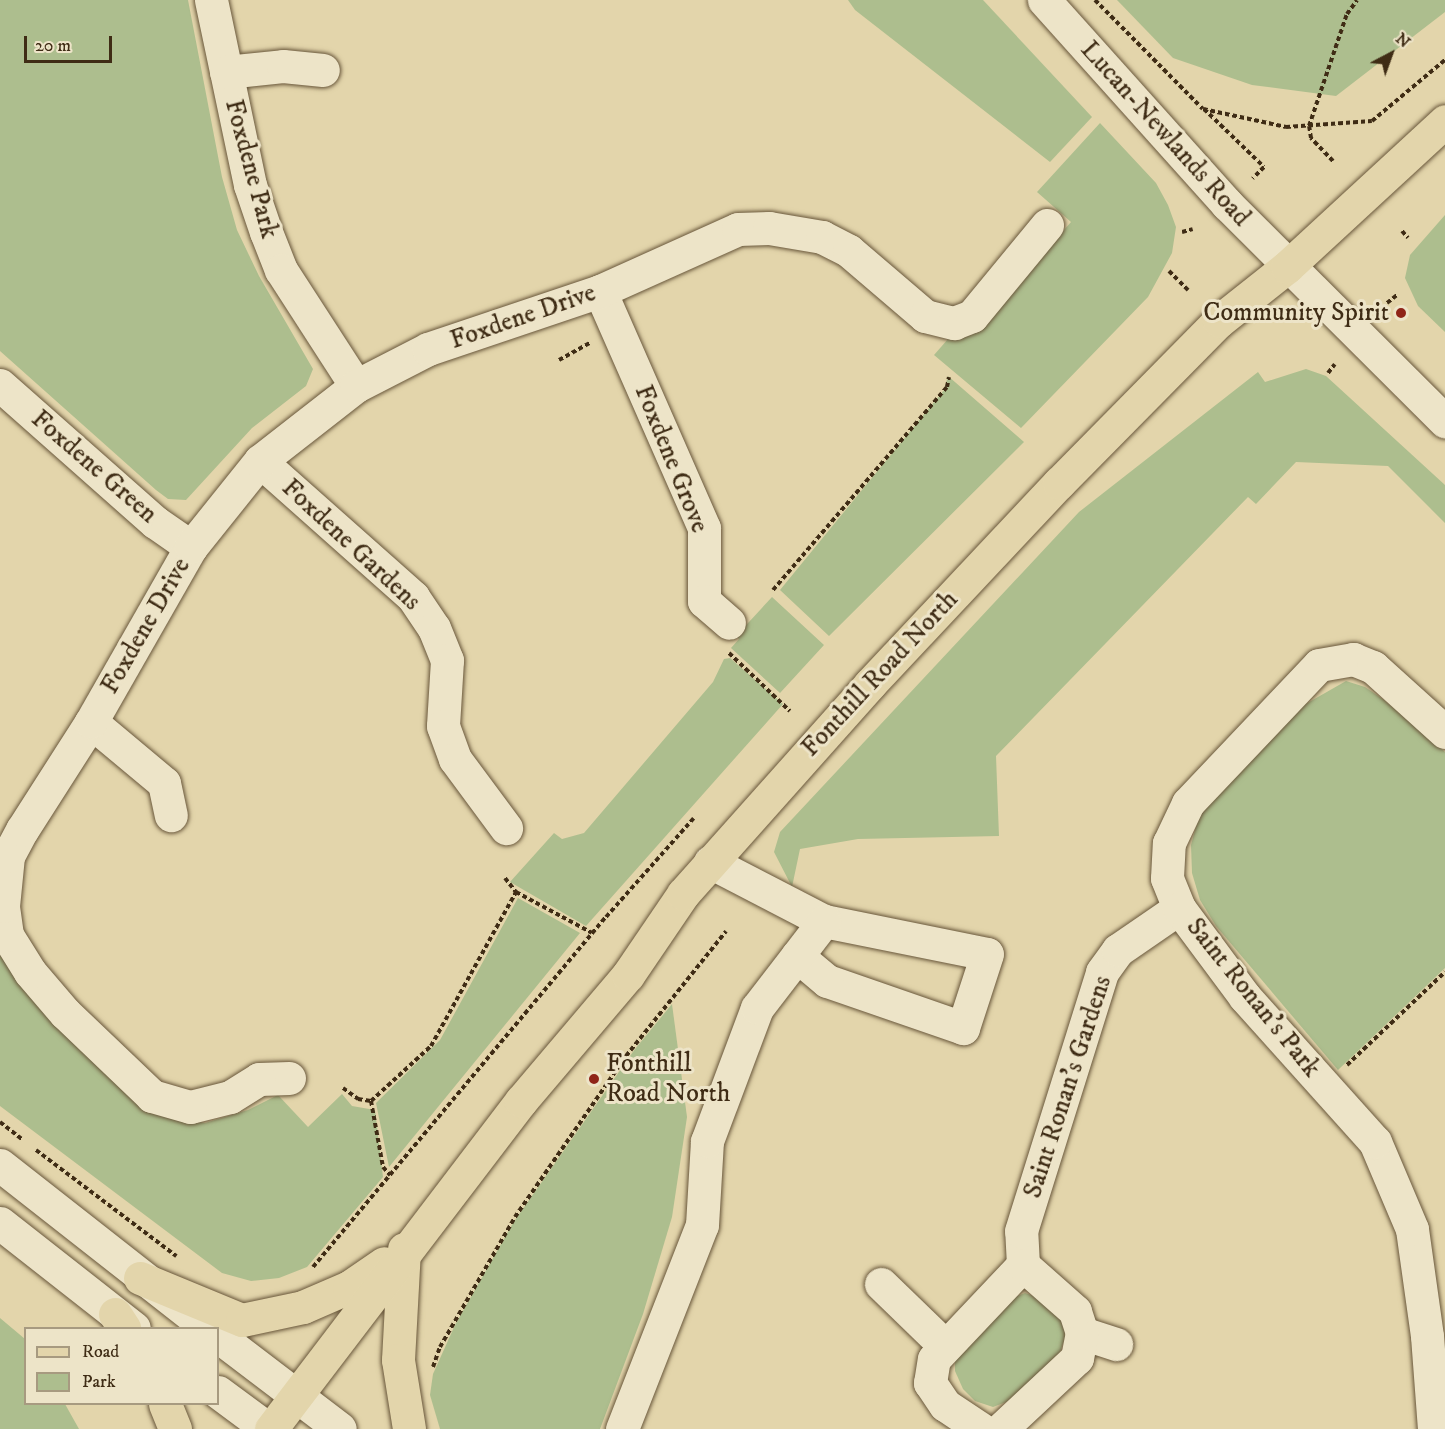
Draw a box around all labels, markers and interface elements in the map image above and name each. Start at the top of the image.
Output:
scale bar [27,24,116,62]
north arrow [1361,24,1421,84]
text: N [1391,29,1414,52]
text: 20 m [35,35,71,57]
street label: Lucan-Newlands Road [1074,35,1256,233]
street label: Foxdene Park [217,96,285,242]
street label: Foxdene Drive [446,278,600,356]
place label: Community Spirit [1203,297,1389,329]
marker: Community Spirit [1394,306,1408,320]
street label: Foxdene Grove [627,381,715,537]
street label: Foxdene Green [25,404,163,530]
street label: Foxdene Gardens [275,473,427,617]
street label: Foxdene Drive [95,552,197,700]
street label: Fonthill Road North [795,585,965,763]
street label: Saint Ronan's Park [1179,912,1327,1084]
street label: Saint Ronan's Gardens [1017,972,1119,1202]
place label: Fonthill Road North [606,1048,730,1110]
marker: Fonthill Road North [587,1072,601,1086]
legend [24,1327,219,1405]
text: Road [82,1341,119,1363]
text: Park [82,1371,116,1393]

